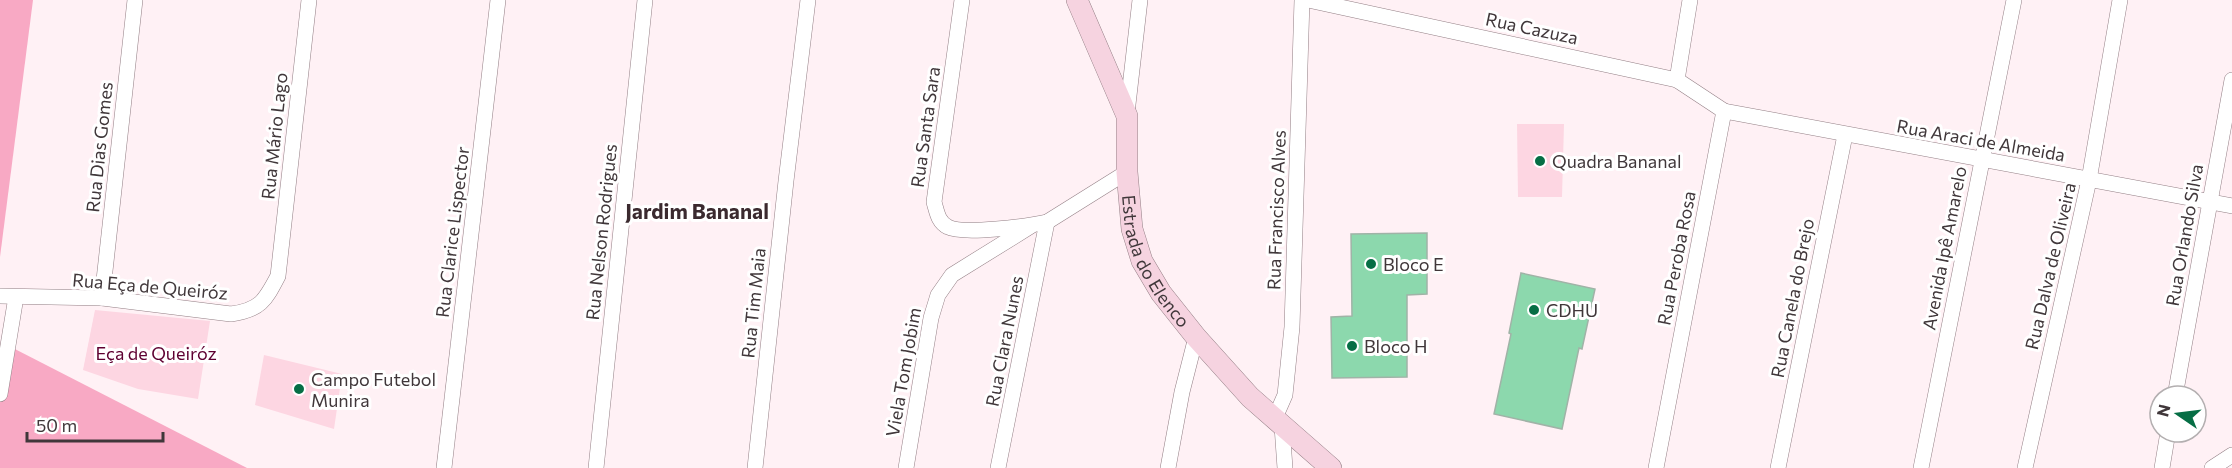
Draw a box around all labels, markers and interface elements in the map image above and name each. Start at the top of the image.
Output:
street label: Rua Cazuza [1484,7,1580,49]
street label: Rua Santa Sara [906,65,944,189]
street label: Rua Mário Lago [256,72,292,200]
street label: Rua Dias Gomes [81,81,117,213]
street label: Rua Araci de Almeida [1895,114,2067,166]
street label: Rua Francisco Alves [1262,130,1290,290]
street label: Rua Nelson Rodrigues [581,143,621,321]
street label: Rua Clarice Lispector [431,145,473,319]
place label: Quadra Bananal [1552,150,1682,172]
marker: Quadra Bananal [1533,154,1547,168]
street label: Rua Orlando Silva [2161,162,2207,308]
street label: Avenida Ipê Amarelo [1917,164,1971,332]
street label: Rua Dalva de Oliveira [2020,180,2080,352]
street label: Rua Peroba Rosa [1652,189,1700,327]
street label: Estrada do Elenco [1118,194,1195,331]
district label: Jardim Bananal [625,198,769,223]
street label: Rua Canela do Brejo [1766,216,1818,380]
street label: Rua Tim Maia [736,247,770,359]
place label: Bloco E [1383,253,1444,275]
marker: Bloco E [1364,257,1378,271]
street label: Rua Eça de Queiróz [71,268,229,304]
street label: Rua Clara Nunes [981,274,1027,408]
place label: CDHU [1546,299,1598,321]
marker: CDHU [1527,303,1541,317]
street label: Viela Tom Jobim [881,306,925,438]
place label: Bloco H [1364,335,1428,357]
marker: Bloco H [1345,339,1359,353]
park label: Eça de Queiróz [95,342,217,364]
place label: Campo Futebol Munira [311,368,436,411]
marker: Campo Futebol Munira [292,382,306,396]
north arrow [2148,384,2208,444]
text: N [2152,402,2174,418]
scale bar [27,405,164,443]
text: 50 m [36,414,77,436]

